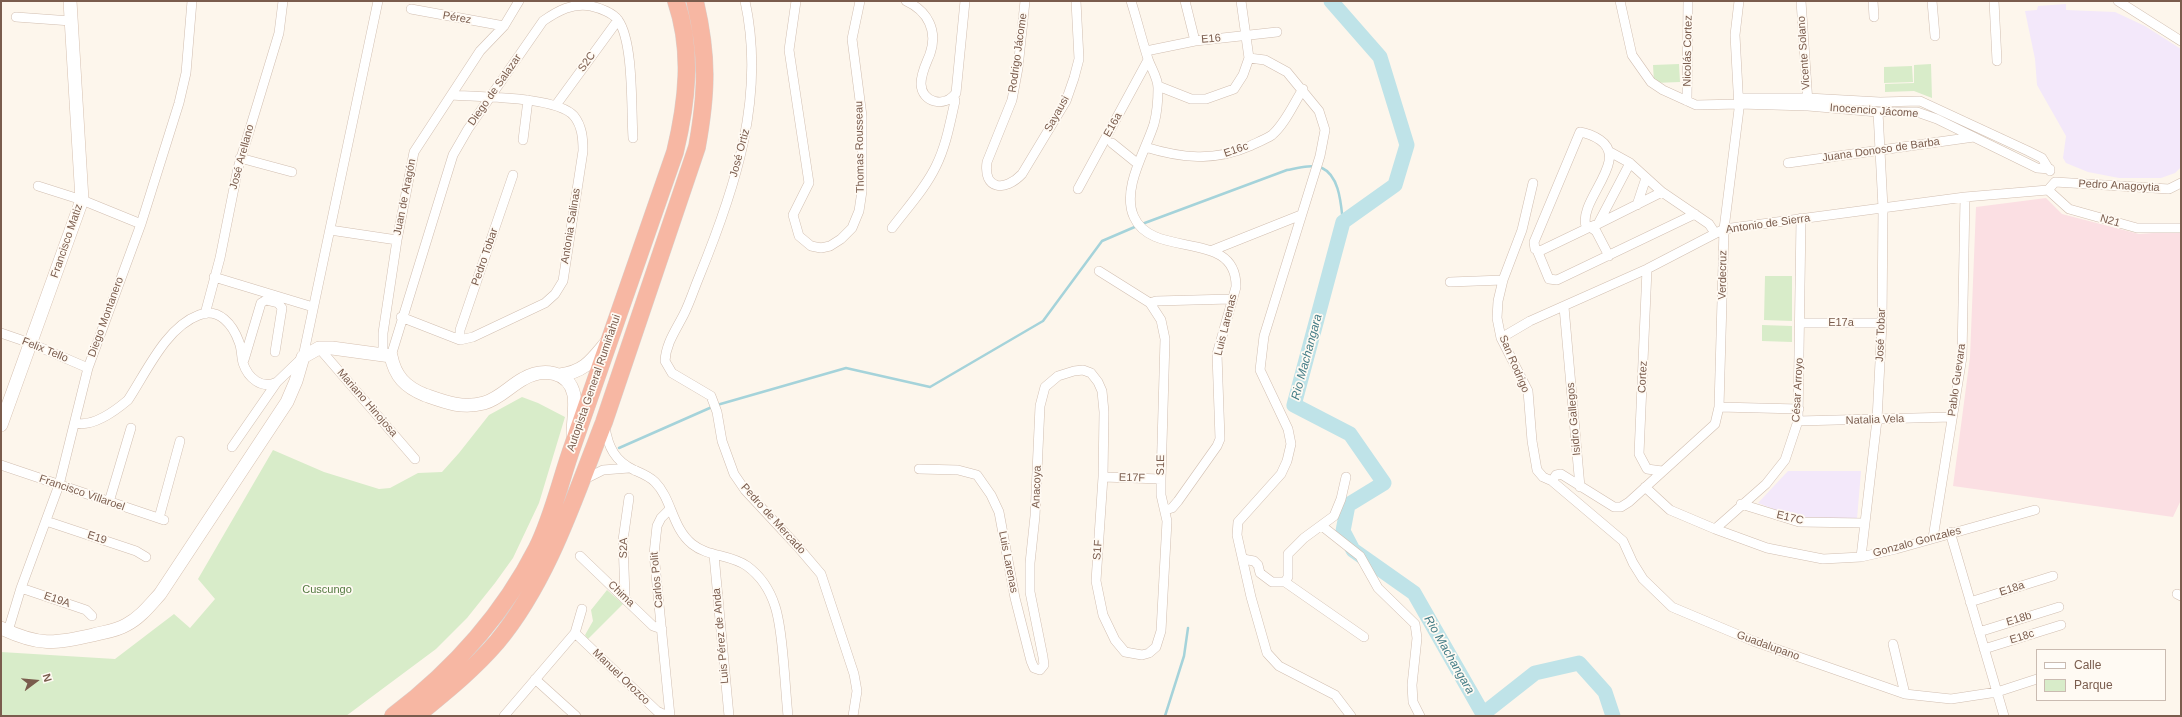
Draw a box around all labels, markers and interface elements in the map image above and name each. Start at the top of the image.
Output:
street label: Pérez [442,9,472,27]
street label: Rodrigo Jácome [1006,12,1030,94]
street label: Nicolás Cortez [1681,15,1695,87]
street label: Vicente Solano [1795,16,1813,90]
street label: E16 [1201,32,1221,46]
street label: S2C [575,49,599,75]
street label: Diego de Salazar [465,52,525,128]
street label: Sayausi [1042,94,1072,134]
street label: Thomas Rousseau [853,101,867,193]
street label: Inocencio Jácome [1829,101,1919,121]
street label: E16a [1101,111,1125,139]
street label: José Arellano [227,123,257,191]
street label: José Ortiz [727,127,753,179]
street label: Juana Donoso de Barba [1821,135,1941,165]
street label: E16c [1222,140,1250,160]
street label: Juan de Aragón [391,158,419,236]
street label: Pedro Anagoytia [2078,177,2160,195]
street label: Antonia Salinas [559,187,583,265]
street label: Francisco Matiz [48,202,86,280]
street label: Antonio de Sierra [1725,212,1811,236]
street label: N21 [2098,212,2122,230]
street label: Pedro Tobar [469,227,501,287]
street label: Verdecruz [1716,250,1730,300]
street label: Diego Montanero [85,275,127,359]
street label: Luis Larenas [1212,293,1240,357]
street label: José Tobar [1873,308,1889,362]
street label: Autopista General Rumiñahui [564,313,624,453]
water label: Rio Machangara [1289,313,1325,401]
street label: E17a [1828,316,1854,330]
street label: San Rodrigo [1496,333,1532,395]
street label: Felix Tello [20,335,70,365]
street label: Pablo Guevara [1945,343,1969,417]
street label: César Arroyo [1790,357,1806,423]
street label: Cortez [1636,360,1650,394]
street label: Mariano Hinojosa [334,366,400,440]
street label: Isidro Gallegos [1564,382,1584,456]
street label: Natalia Vela [1845,412,1905,428]
street label: S1E [1154,454,1168,476]
street label: Anacoya [1030,465,1044,509]
street label: E17F [1119,471,1145,485]
street label: Francisco Villaroel [37,472,127,514]
street label: Pedro de Mercado [738,481,808,557]
street label: E17C [1775,508,1805,528]
street label: Gonzalo Gonzales [1872,524,1962,560]
street label: E19 [86,529,108,547]
street label: Luis Larenas [996,530,1020,594]
street label: S2A [617,537,631,559]
street label: S1F [1091,539,1105,561]
street label: Carlos Polit [648,551,666,609]
street label: Chima [605,578,637,610]
street label: E18a [1998,579,2026,599]
park label: Cuscungo [302,583,352,597]
street label: Luis Pérez de Anda [710,588,732,684]
street label: E19A [42,589,72,611]
street label: E18b [2005,609,2033,629]
water label: Rio Machangara [1421,613,1477,697]
street label: E18c [2008,627,2036,647]
street label: Guadalupano [1735,629,1801,663]
street label: Manuel Orozco [590,646,652,708]
legend [2036,649,2166,701]
text: Calle [2074,658,2101,672]
north arrow [16,661,56,701]
text: N [41,672,54,683]
text: Parque [2074,678,2113,692]

